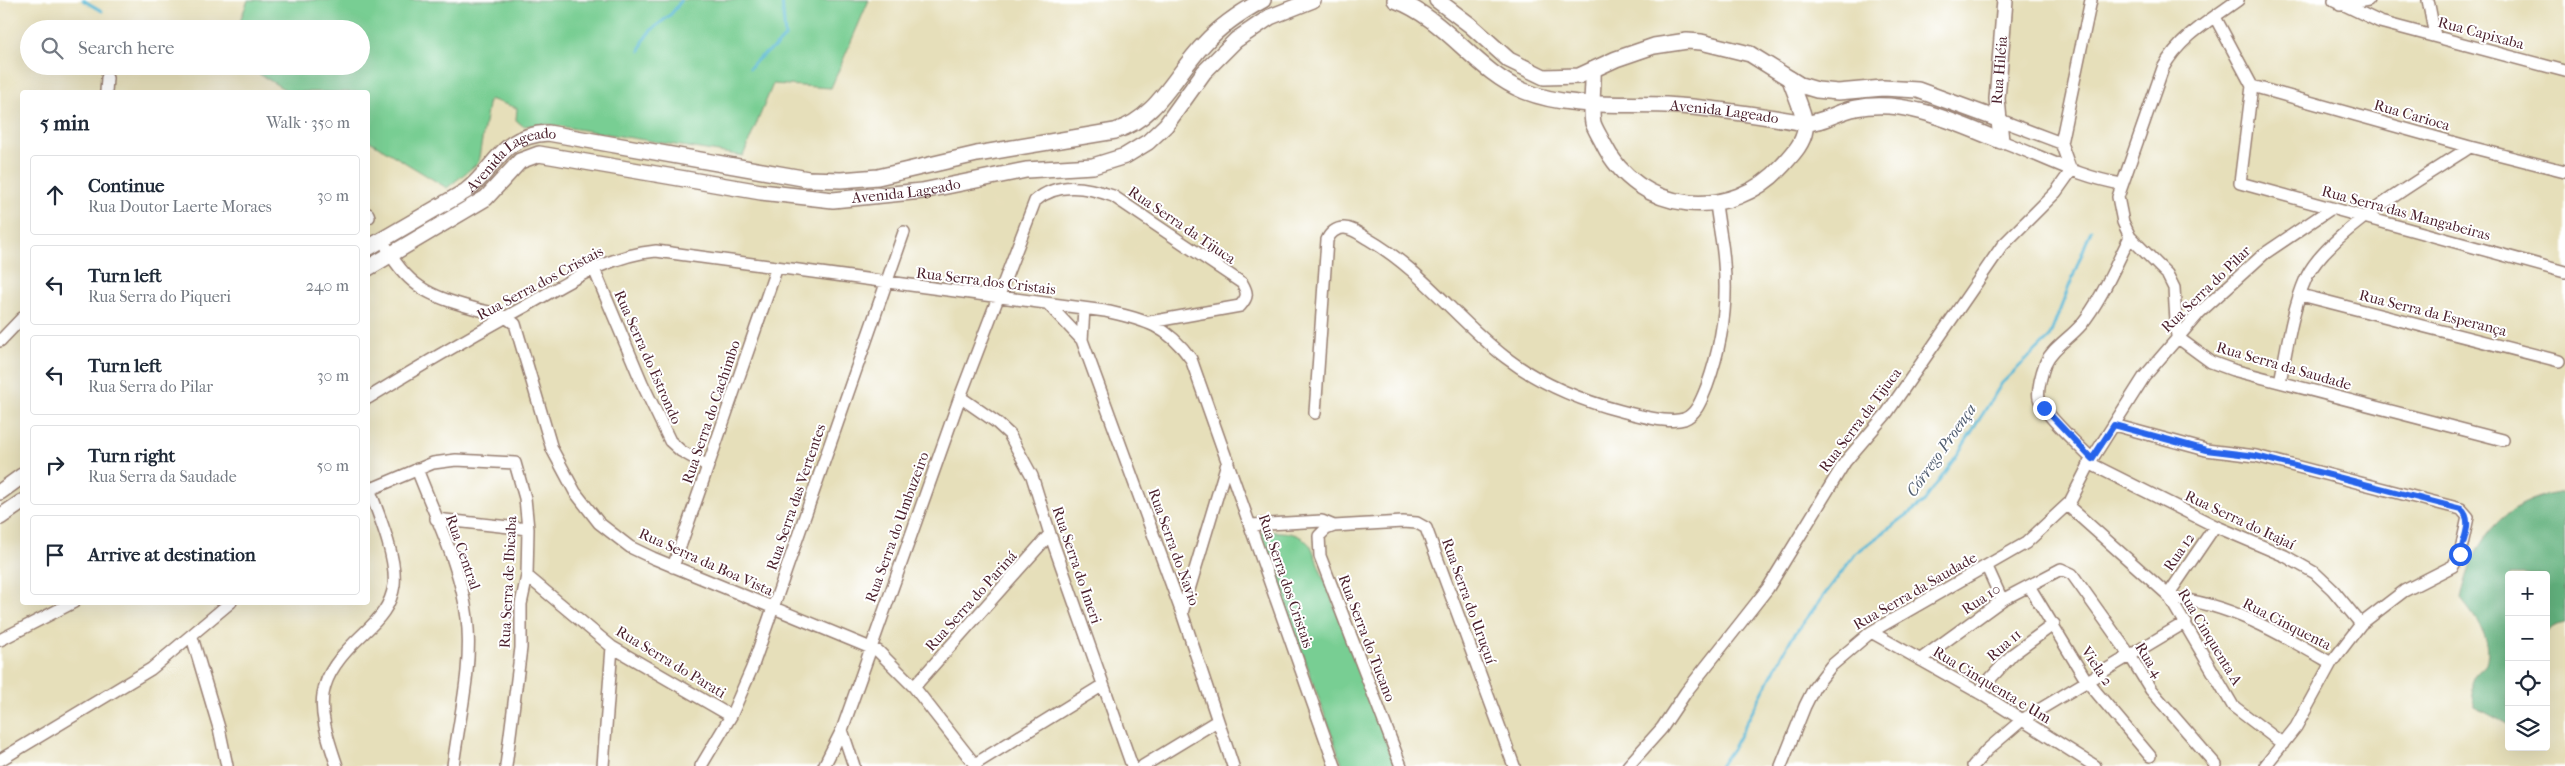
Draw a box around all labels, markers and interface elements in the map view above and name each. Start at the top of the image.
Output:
street label: Rua Capixaba [2436,13,2527,53]
search box [20,20,370,75]
icon: search [38,34,66,62]
street label: Rua Hiléia [1988,34,2011,105]
text: Search here [78,37,174,59]
street label: Avenida Lageado [1668,96,1780,127]
street label: Rua Carioca [2372,96,2453,135]
text: 5 min [40,111,89,135]
text: Walk · 350 m [266,113,350,132]
street label: Avenida Lageado [462,124,558,197]
street label: Avenida Lageado [850,174,962,207]
text: Continue [88,175,164,197]
icon: ahead [41,181,69,209]
street label: Rua Serra da Tijuca [1125,182,1240,268]
street label: Rua Serra das Mangabeiras [2320,182,2493,244]
text: 30 m [317,186,349,205]
text: Rua Doutor Laerte Moraes [88,197,272,216]
street label: Rua Serra do Pilar [2158,241,2255,336]
street label: Rua Serra dos Cristais [474,242,607,324]
street label: Rua Serra dos Cristais [915,264,1057,299]
text: Turn left [88,265,162,287]
icon: left [41,271,69,299]
text: 240 m [306,276,349,295]
street label: Rua Serra da Esperança [2357,286,2510,340]
text: Rua Serra do Piqueri [88,287,231,306]
street label: Rua Serra do Estrondo [610,287,686,427]
street label: Rua Serra do Cachimbo [678,337,744,486]
street label: Rua Serra da Saudade [2215,338,2354,394]
text: Turn left [88,355,162,377]
icon: left [41,361,69,389]
street label: Rua Serra da Tijuca [1815,364,1906,476]
text: 30 m [317,366,349,385]
text: Rua Serra do Pilar [88,377,213,396]
route end [2033,397,2056,420]
water label: Córrego Proença [1902,400,1980,500]
street label: Rua Serra das Vertentes [762,421,830,573]
text: Turn right [88,445,175,467]
street label: Rua Serra do Umbuzeiro [861,449,933,605]
icon: right [41,451,69,479]
text: 50 m [317,456,349,475]
text: Rua Serra da Saudade [88,467,237,486]
street label: Rua Serra do Navio [1144,486,1204,608]
street label: Rua Serra do Itajaí [2182,487,2298,554]
street label: Rua Serra do Imeri [1048,504,1106,627]
street label: Rua Central [442,512,484,592]
street label: Rua Serra dos Cristais [1255,512,1318,651]
street label: Rua Serra de Ibicaba [496,514,521,649]
street label: Rua Serra da Boa Vista [636,524,777,600]
street label: Rua 12 [2160,529,2198,575]
street label: Rua Serra do Uruçuí [1438,536,1500,667]
icon: arrive [41,541,69,569]
route start [2449,543,2472,566]
text: Arrive at destination [88,544,256,566]
street label: Rua Serra do Pariná [921,546,1021,655]
street label: Rua Serra da Saudade [1850,548,1980,634]
map controls [2505,571,2550,751]
button: + [2505,571,2550,616]
street label: Rua Serra do Tucano [1335,572,1400,704]
street label: Rua 10 [1958,580,2004,618]
street label: Rua Cinquenta A [2174,585,2246,689]
street label: Rua Cinquenta [2240,594,2335,654]
button: − [2505,616,2550,661]
street label: Rua Serra do Parati [613,622,730,702]
street label: Rua 11 [1983,625,2025,665]
street label: Rua 4 [2131,639,2167,682]
street label: Viela 2 [2077,642,2117,689]
street label: Rua Cinquenta e Um [1930,643,2055,728]
button: locate [2505,661,2550,706]
button: layers [2505,706,2550,751]

